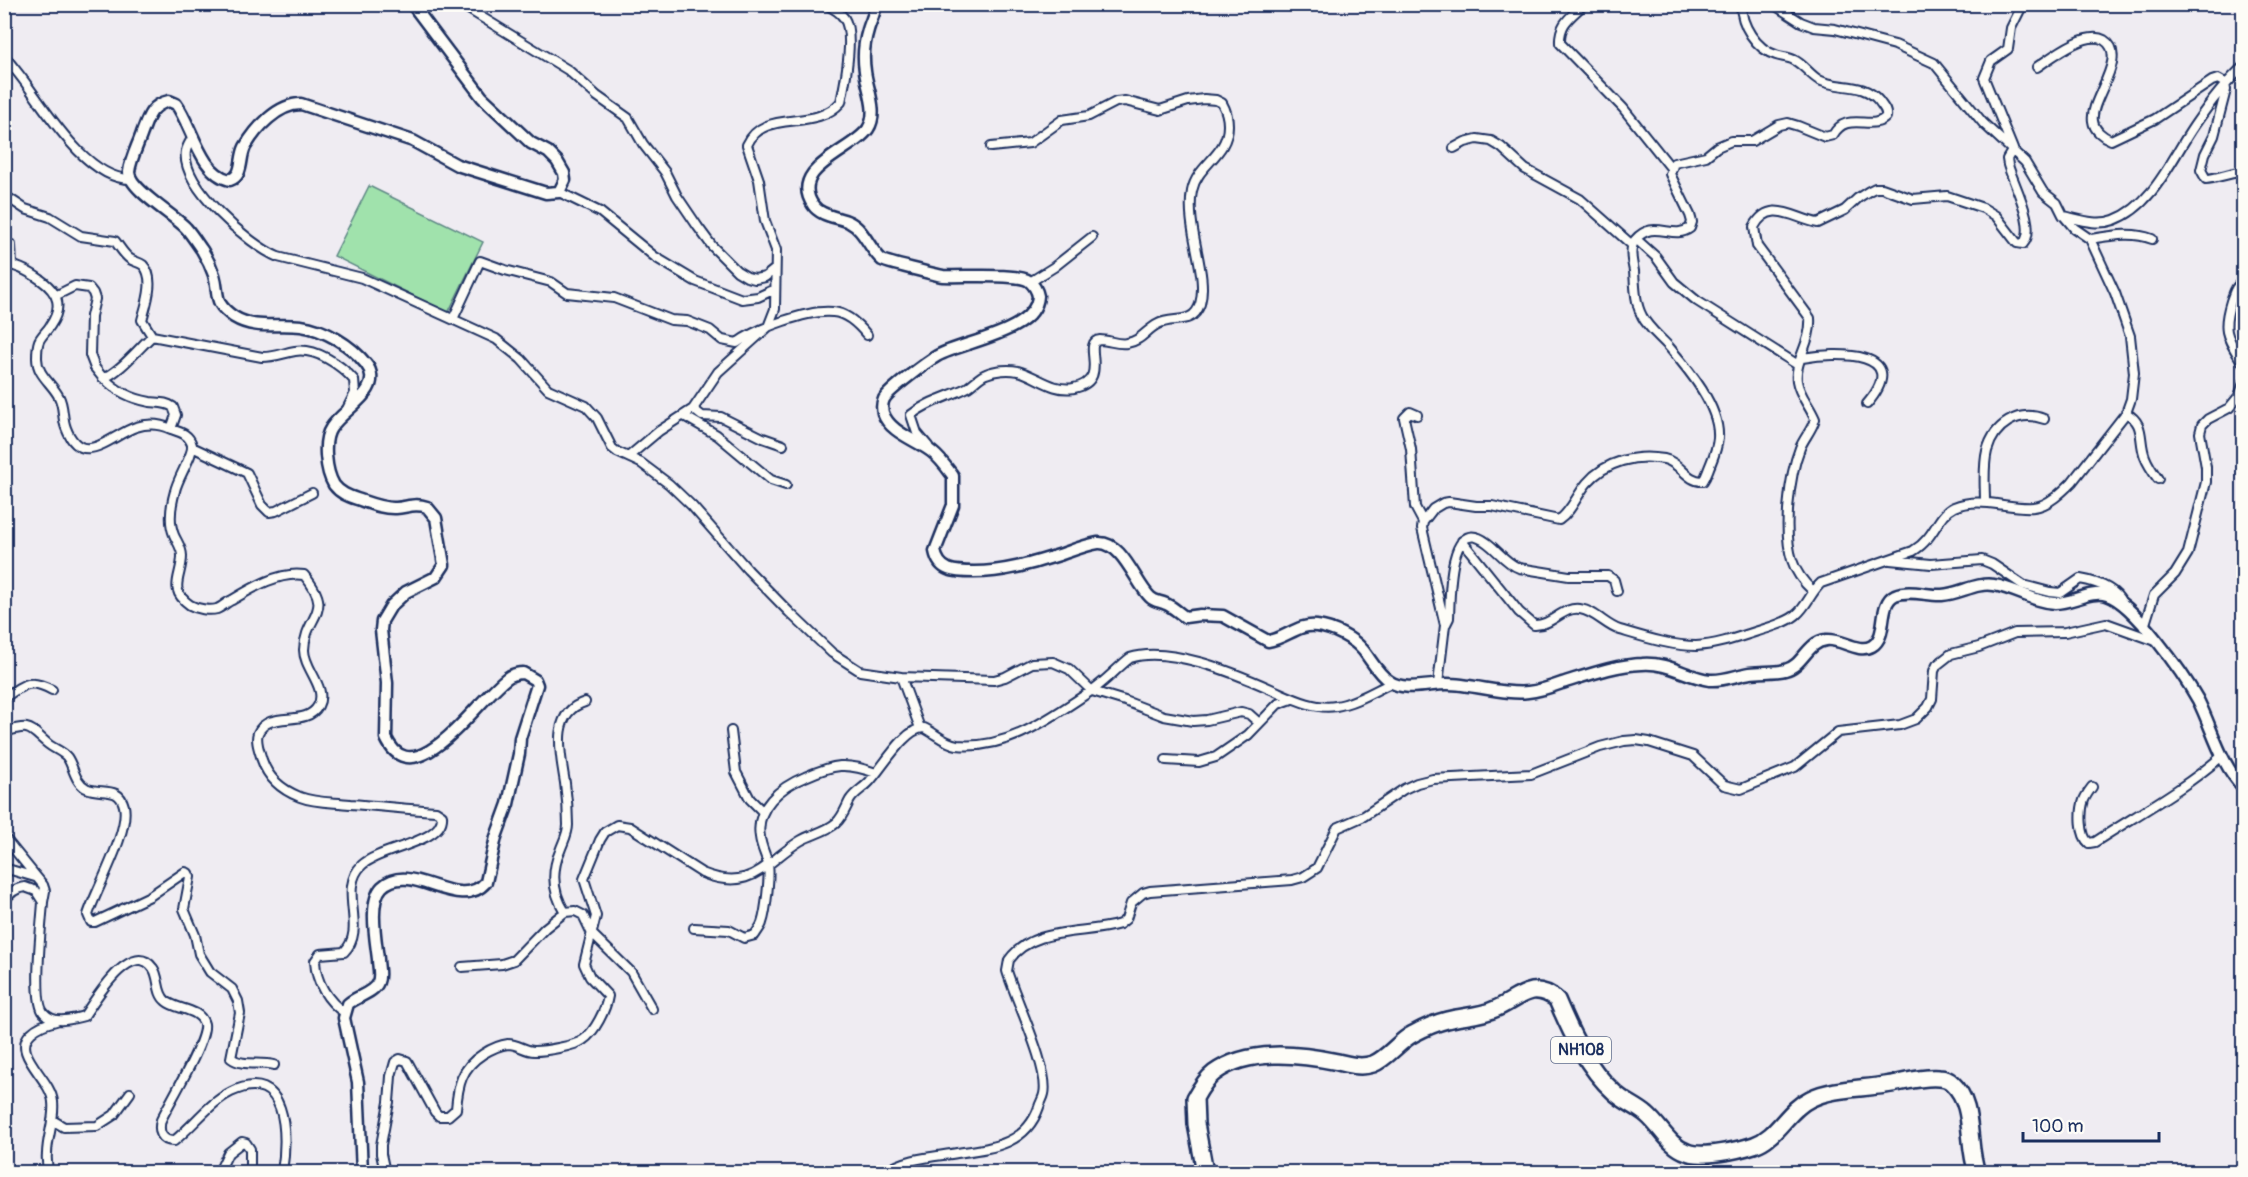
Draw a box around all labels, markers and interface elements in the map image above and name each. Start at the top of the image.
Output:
road number: NH108 [1551,1037,1611,1063]
scale bar [2023,1105,2160,1143]
text: 100 m [2032,1115,2084,1138]

